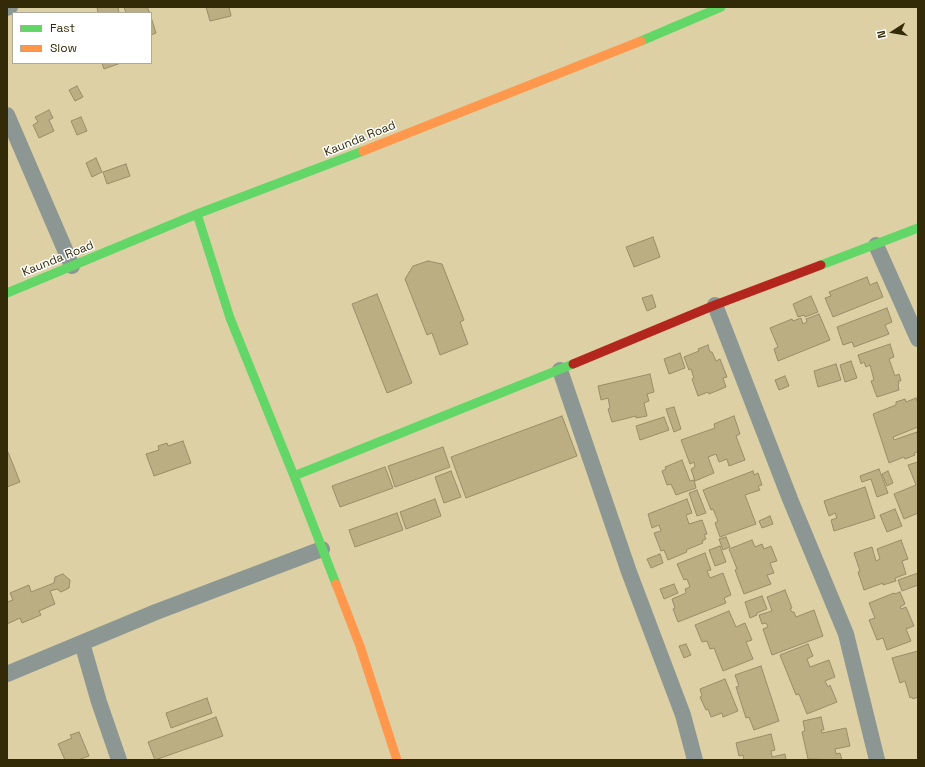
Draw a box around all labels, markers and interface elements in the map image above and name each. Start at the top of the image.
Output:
legend [12,12,152,64]
north arrow [873,12,913,52]
text: Fast [50,20,75,36]
text: N [874,29,889,40]
text: Slow [50,40,77,56]
street label: Kaunda Road [322,118,398,160]
street label: Kaunda Road [20,238,96,280]

